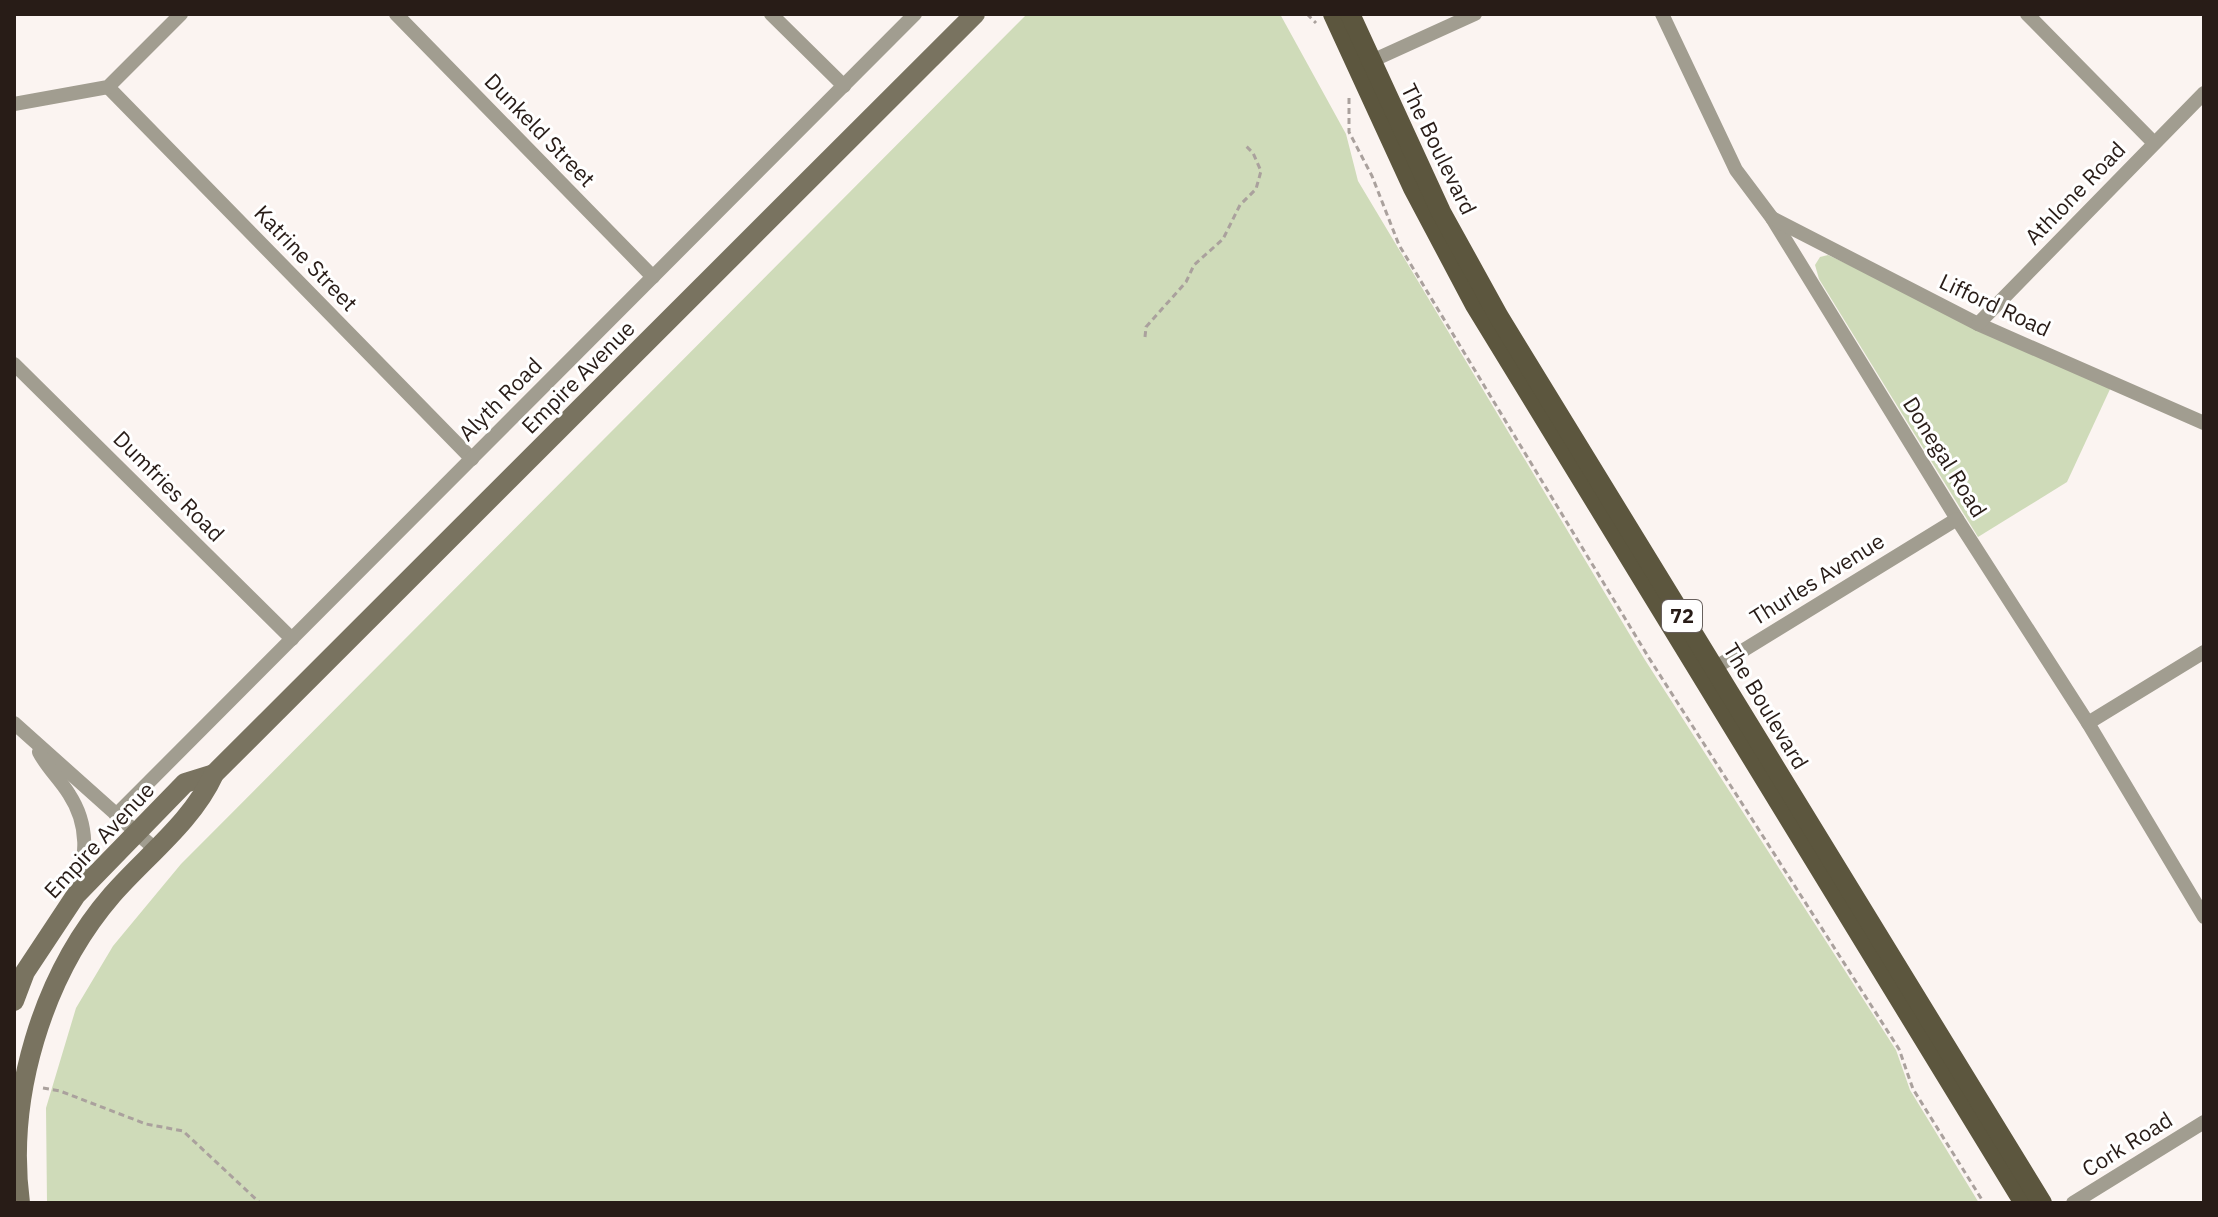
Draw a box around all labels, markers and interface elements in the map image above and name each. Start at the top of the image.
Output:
street label: Dunkeld Street [479,67,602,193]
street label: The Boulevard [1395,78,1484,219]
street label: Athlone Road [2018,135,2131,251]
street label: Katrine Street [248,198,364,317]
street label: Lifford Road [1935,266,2055,343]
street label: Empire Avenue [515,314,641,440]
street label: Alyth Road [452,351,548,447]
street label: Donegal Road [1897,391,1994,522]
street label: Dumfries Road [108,424,231,547]
street label: Thurles Avenue [1744,526,1889,631]
road number: 72 [1662,600,1702,632]
street label: The Boulevard [1717,637,1816,774]
street label: Empire Avenue [37,775,160,904]
street label: Cork Road [2076,1104,2177,1183]

